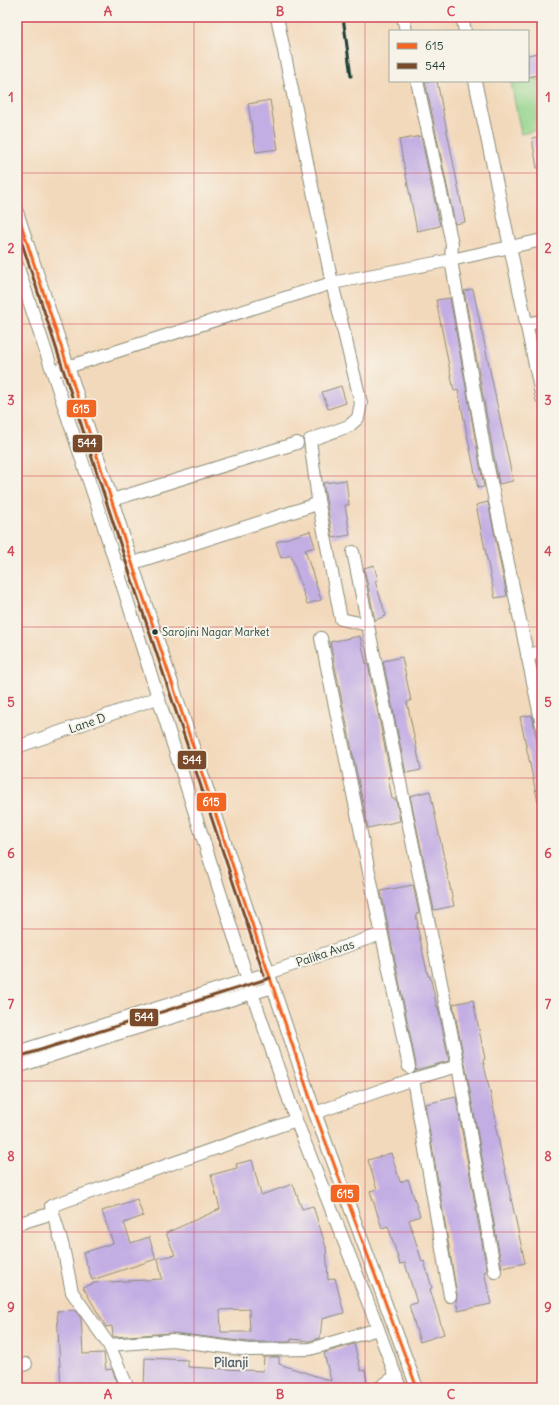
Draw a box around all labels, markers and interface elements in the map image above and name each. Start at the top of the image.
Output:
text: A [104,3,113,20]
text: B [276,3,285,20]
text: C [447,3,456,20]
legend [389,30,529,82]
text: 615 [425,38,444,53]
text: 544 [425,58,446,73]
text: 1 [8,89,14,106]
text: 1 [545,89,551,106]
text: 2 [7,240,15,257]
text: 2 [544,240,552,257]
text: 3 [7,392,15,409]
text: 3 [544,392,552,409]
line badge: 615 [66,399,97,418]
text: 615 [72,402,90,416]
line badge: 544 [72,434,103,453]
text: 544 [77,436,97,450]
text: 4 [7,543,15,560]
text: 4 [544,543,552,560]
place label: Sarojini Nagar Market [162,625,270,639]
marker: Sarojini Nagar Market [150,627,160,637]
text: 5 [7,694,15,711]
text: 5 [544,694,552,711]
street label: Lane D [67,710,107,736]
line badge: 544 [177,750,207,770]
text: 544 [182,753,202,767]
line badge: 615 [196,792,227,812]
text: 615 [202,795,220,809]
text: 6 [7,845,15,862]
text: 6 [544,845,552,862]
street label: Palika Avas [294,936,356,970]
text: 7 [8,996,15,1013]
text: 7 [545,996,552,1013]
line badge: 544 [129,1008,159,1027]
text: 544 [134,1010,154,1024]
text: 8 [7,1148,15,1165]
text: 8 [544,1148,552,1165]
line badge: 615 [330,1184,360,1203]
text: 615 [336,1187,354,1201]
text: 9 [7,1299,15,1316]
text: 9 [544,1299,552,1316]
district label: Pilanji [214,1354,248,1371]
text: A [104,1386,113,1403]
text: B [276,1386,285,1403]
text: C [447,1386,456,1403]

